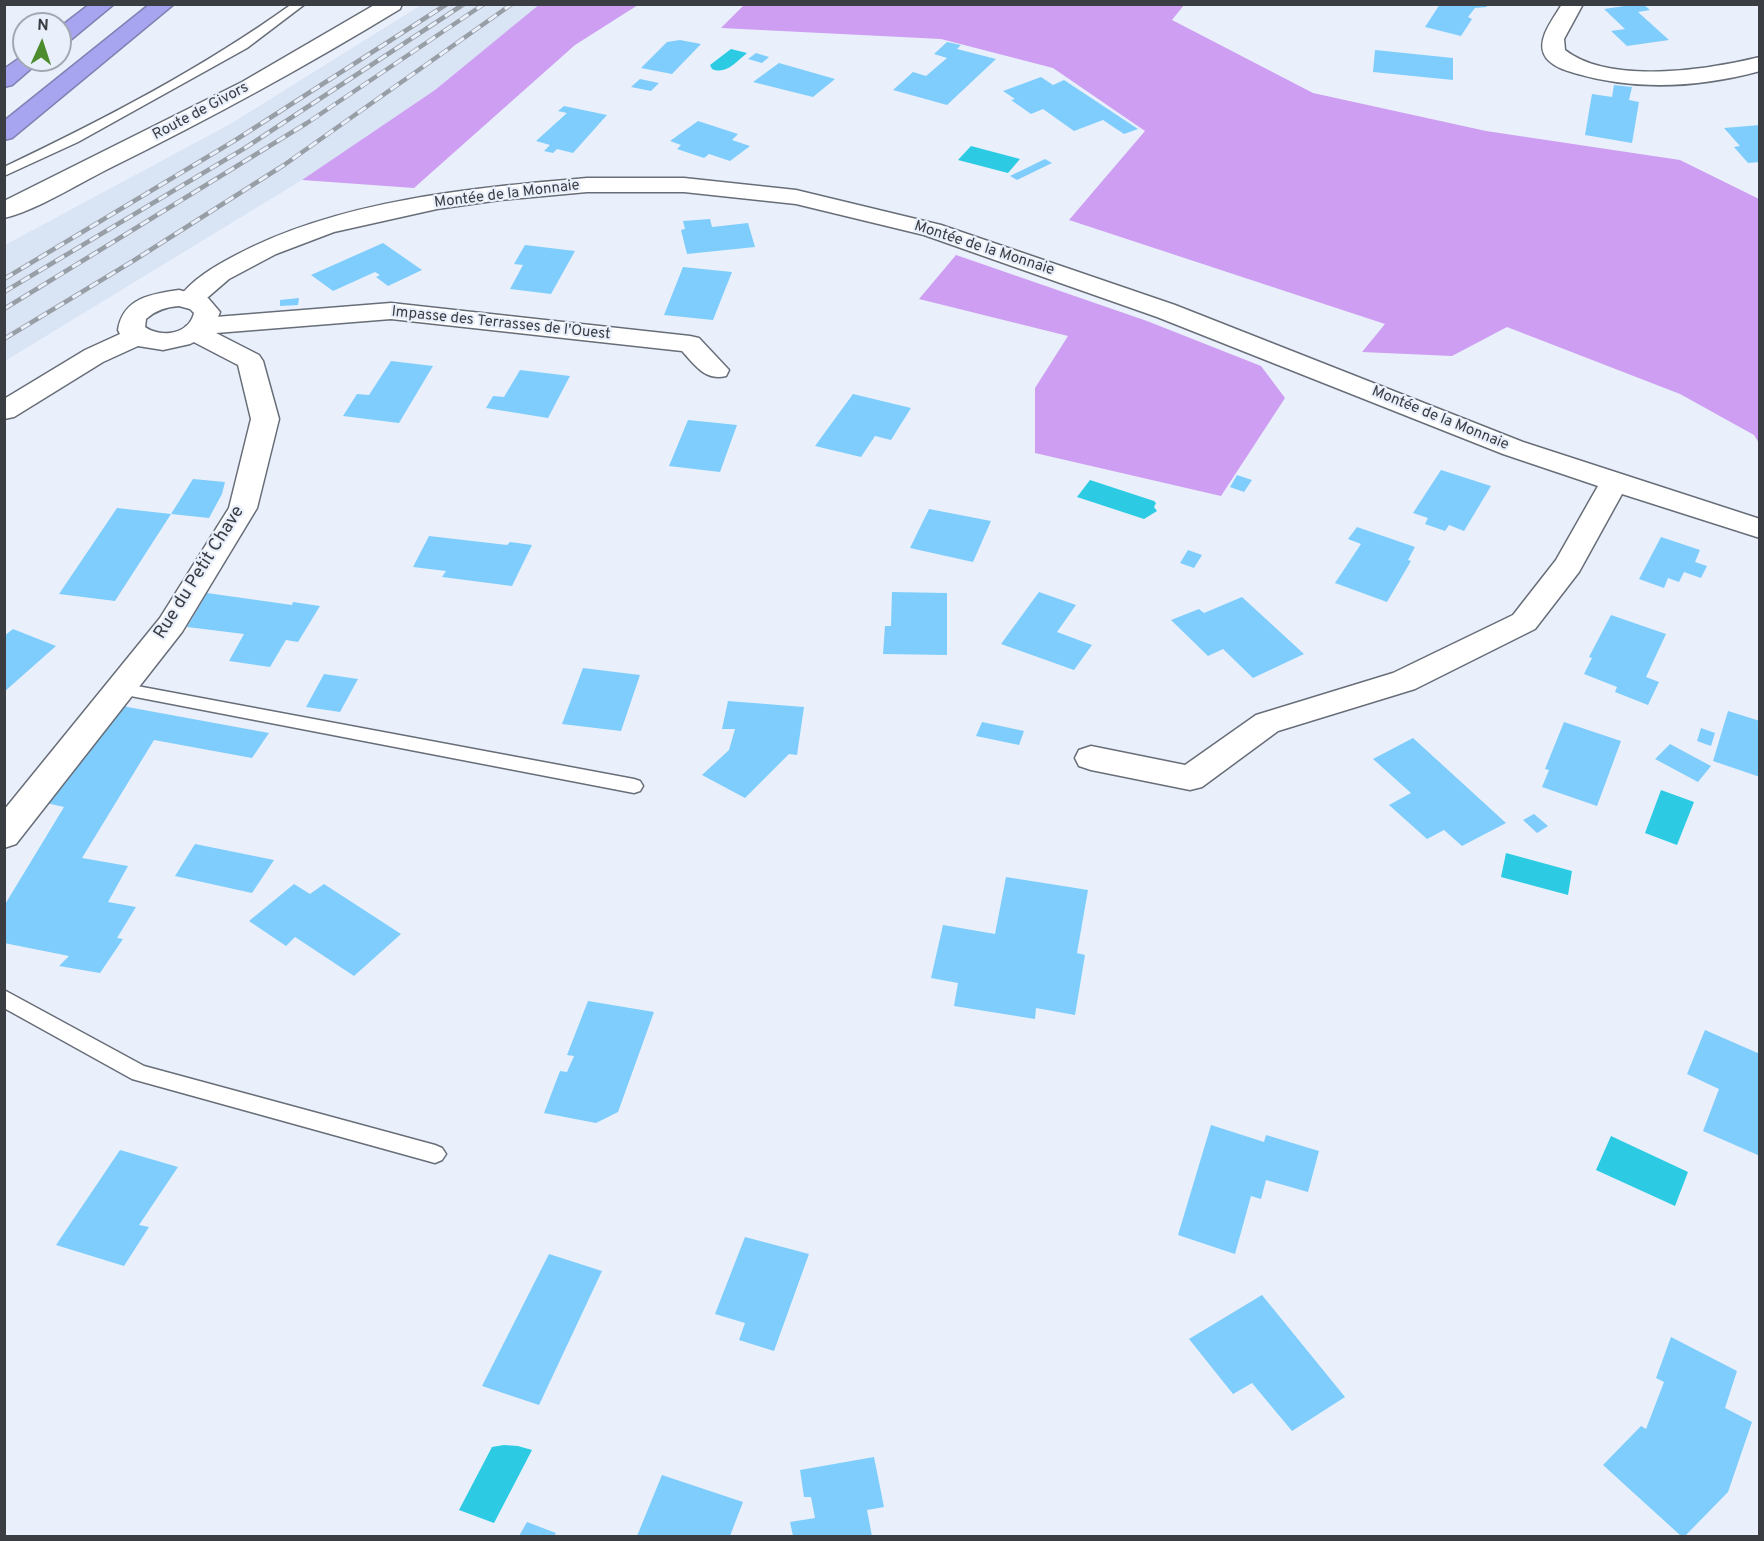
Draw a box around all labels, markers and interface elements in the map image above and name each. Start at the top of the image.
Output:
north arrow [12,12,72,72]
text: N [37,16,49,36]
street label: Route de Givors [150,79,252,145]
street label: Montée de la Monnaie [433,177,581,213]
street label: Montée de la Monnaie [912,218,1056,280]
street label: Impasse des Terrasses de l'Ouest [391,304,611,344]
street label: Montée de la Monnaie [1369,383,1511,455]
street label: Rue du Petit Chave [150,502,250,644]

